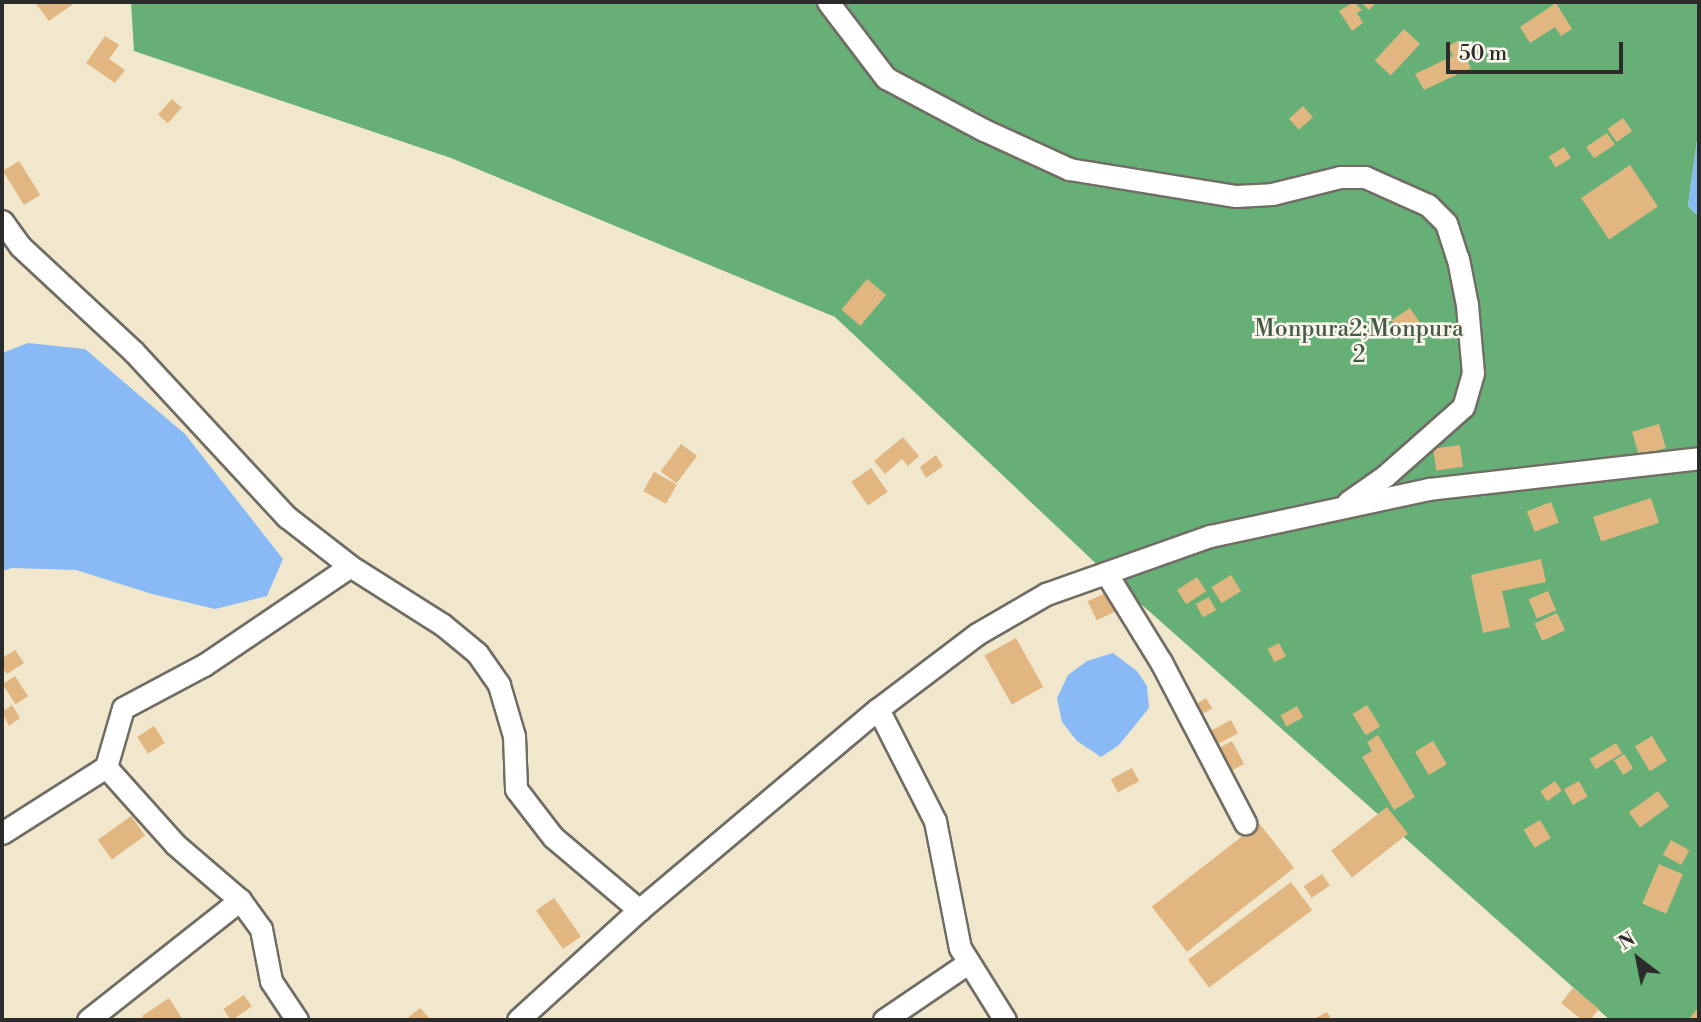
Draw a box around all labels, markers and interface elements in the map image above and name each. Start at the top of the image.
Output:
scale bar [1449,28,1626,72]
text: 50 m [1459,41,1507,67]
park label: Monpura2;Monpura 2 [1254,315,1464,369]
north arrow [1603,924,1673,994]
text: N [1614,927,1640,955]

